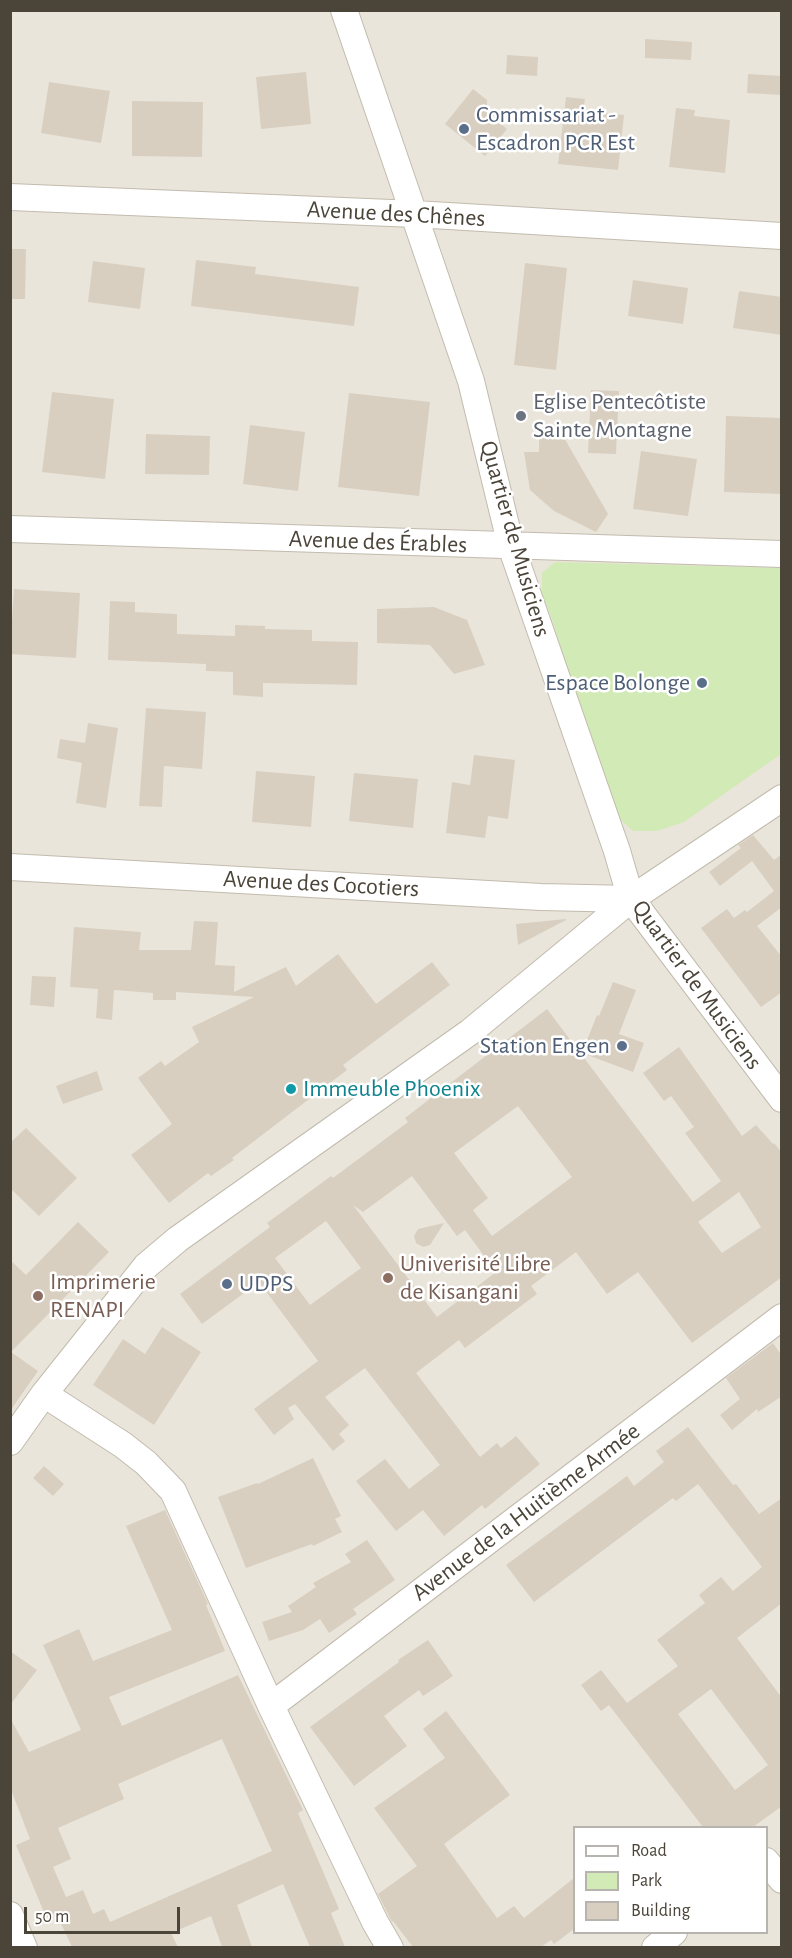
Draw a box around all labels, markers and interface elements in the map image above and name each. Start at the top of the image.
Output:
place label: Commissariat - Escadron PCR Est [476,101,635,157]
marker: Commissariat - Escadron PCR Est [457,122,471,136]
street label: Avenue des Chênes [306,195,486,233]
place label: Eglise Pentecôtiste Sainte Montagne [533,388,706,444]
marker: Eglise Pentecôtiste Sainte Montagne [514,409,528,423]
street label: Quartier de Musiciens [473,438,557,640]
street label: Avenue des Érables [288,524,468,560]
place label: Espace Bolonge [545,669,690,697]
marker: Espace Bolonge [695,676,709,690]
street label: Avenue des Cocotiers [222,864,420,904]
street label: Quartier de Musiciens [626,895,768,1075]
place label: Station Engen [480,1032,610,1060]
marker: Station Engen [615,1039,629,1053]
place label: Immeuble Phoenix [303,1075,480,1103]
marker: Immeuble Phoenix [284,1082,298,1096]
place label: Univerisité Libre de Kisangani [400,1250,551,1306]
place label: Imprimerie RENAPI [50,1268,156,1324]
place label: UDPS [239,1270,293,1298]
marker: Univerisité Libre de Kisangani [381,1271,395,1285]
marker: UDPS [220,1277,234,1291]
marker: Imprimerie RENAPI [31,1289,45,1303]
street label: Avenue de la Huitième Armée [406,1417,646,1607]
legend [573,1826,768,1934]
text: Road [631,1842,667,1860]
text: Park [631,1872,662,1890]
scale bar [27,1895,183,1933]
text: Building [631,1902,690,1920]
text: 50 m [35,1908,69,1926]

